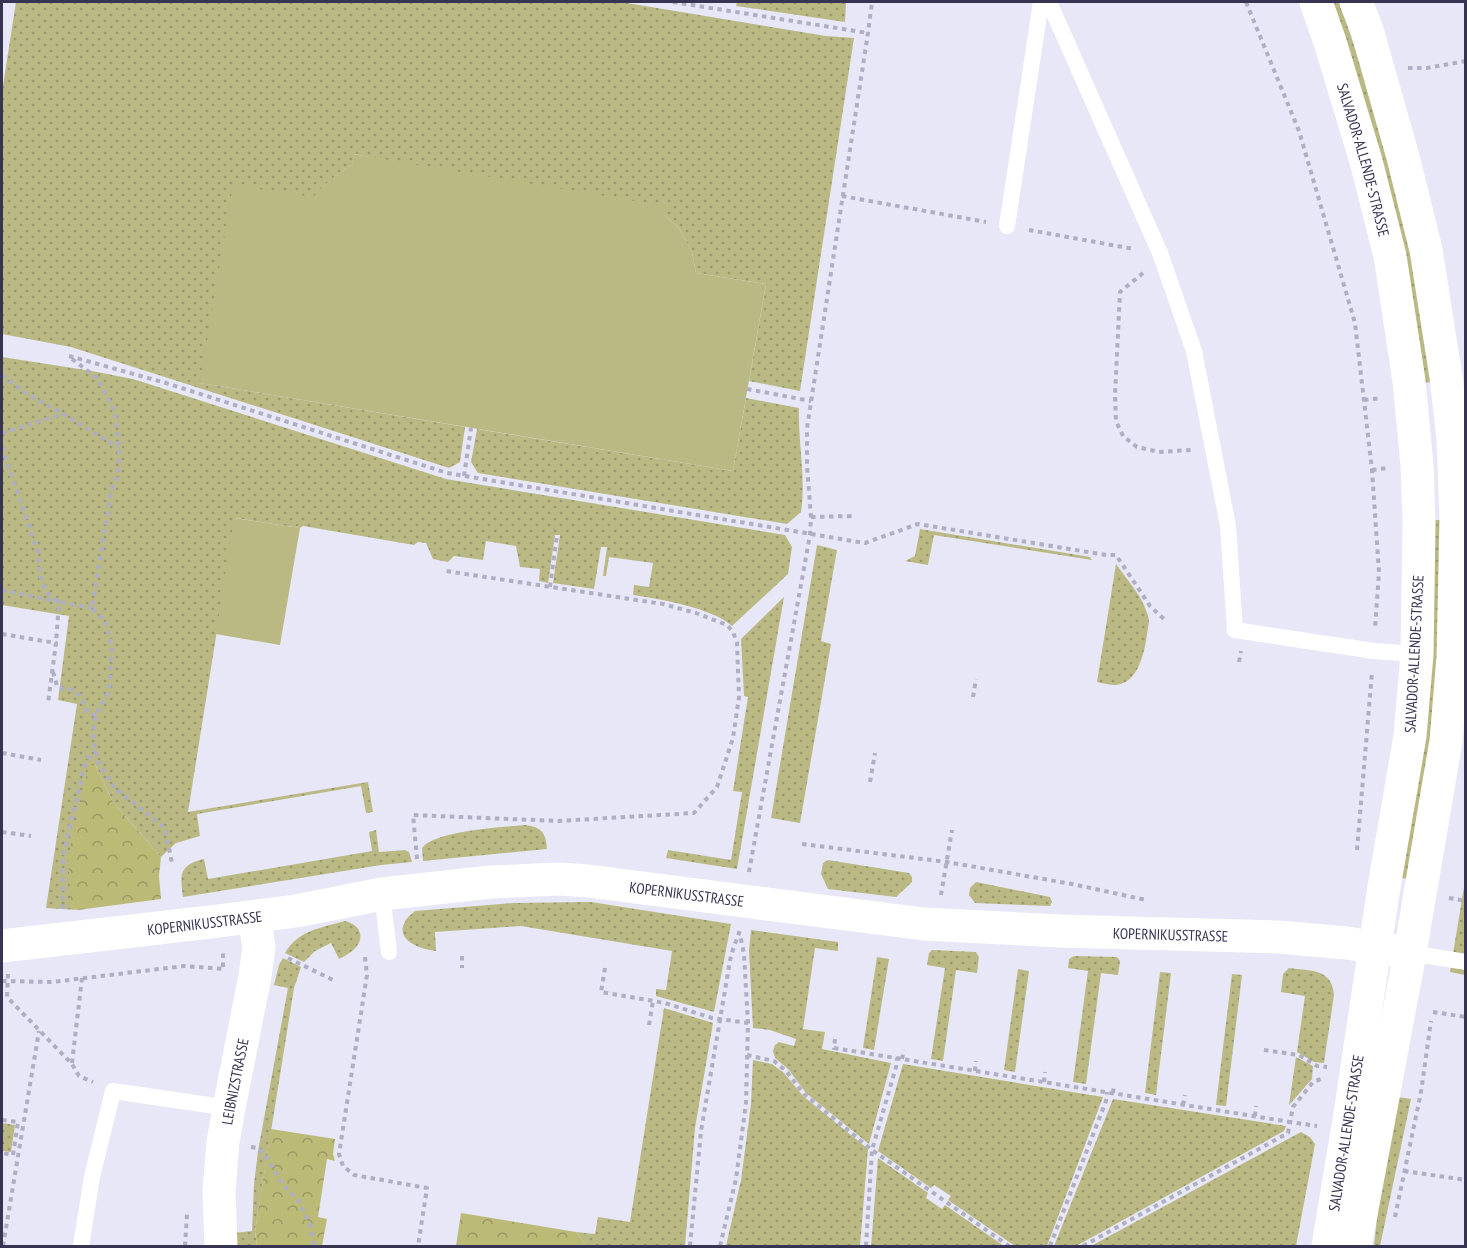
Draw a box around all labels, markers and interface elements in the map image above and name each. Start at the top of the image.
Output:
street label: SALVADOR-ALLENDE-STRASSE [1333,81,1394,238]
street label: SALVADOR-ALLENDE-STRASSE [1400,575,1428,733]
street label: KOPERNIKUSSTRASSE [628,877,745,910]
street label: KOPERNIKUSSTRASSE [146,906,263,939]
street label: KOPERNIKUSSTRASSE [1113,923,1228,945]
street label: LEIBNIZSTRASSE [217,1036,252,1126]
street label: SALVADOR-ALLENDE-STRASSE [1324,1053,1368,1213]

